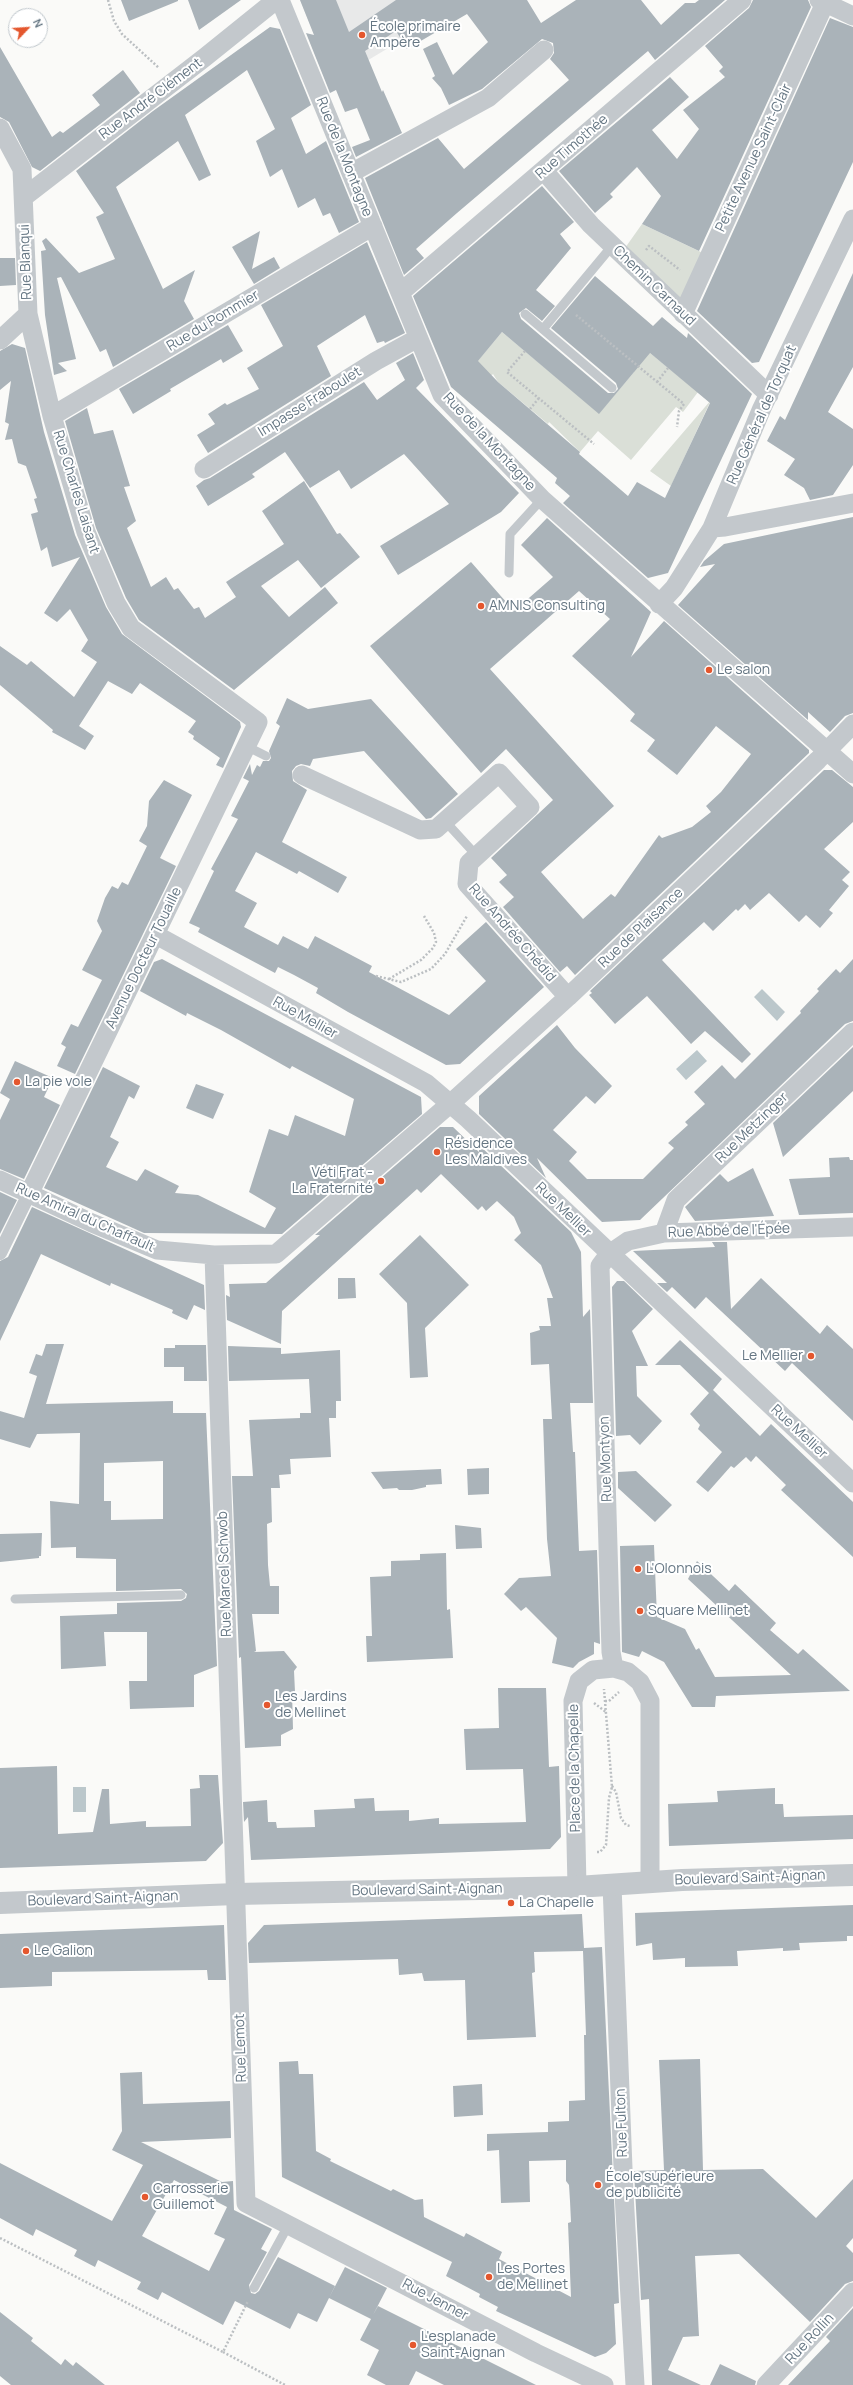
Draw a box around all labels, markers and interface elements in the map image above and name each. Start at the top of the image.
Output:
north arrow [8,8,48,48]
text: N [30,16,47,30]
place label: École primaire Ampère [370,19,461,52]
marker: École primaire Ampère [357,30,367,40]
street label: Rue André Clément [96,55,206,143]
street label: Petite Avenue Saint-Clair [712,81,796,235]
street label: Rue de la Montagne [312,95,376,219]
street label: Rue Timothée [532,111,612,183]
street label: Rue Blanqui [16,224,36,300]
street label: Chemin Carnaud [609,242,699,330]
street label: Rue du Pommier [164,287,262,355]
street label: Rue Général de Torquat [724,343,800,487]
street label: Impasse Fraboulet [255,363,365,441]
street label: Rue de la Montagne [439,390,539,494]
street label: Rue Charles Laisant [49,428,103,556]
place label: AMNIS Consulting [489,598,605,614]
marker: AMNIS Consulting [476,601,486,611]
place label: Le salon [717,662,770,678]
marker: Le salon [704,665,714,675]
street label: Rue Andrée Chédid [465,881,559,985]
street label: Avenue Docteur Touaille [102,884,186,1032]
street label: Rue de Plaisance [595,885,687,971]
street label: Rue Mellier [270,993,340,1043]
place label: La pie vole [25,1074,92,1090]
marker: La pie vole [12,1077,22,1087]
street label: Rue Metzinger [712,1089,792,1167]
place label: Résidence Les Maldives [445,1136,527,1168]
marker: Résidence Les Maldives [432,1147,442,1157]
place label: Véti Frat - La Fraternité [292,1165,373,1198]
marker: Véti Frat - La Fraternité [376,1176,386,1186]
street label: Rue Mellier [532,1179,594,1241]
street label: Rue Amiral du Chaffault [13,1180,157,1256]
street label: Rue Abbé de l'Épée [668,1220,790,1242]
place label: Le Mellier [742,1348,803,1364]
marker: Le Mellier [806,1351,816,1361]
street label: Rue Mellier [767,1402,831,1462]
street label: Rue Montyon [596,1416,616,1502]
street label: Rue Marcel Schwob [214,1511,236,1637]
place label: L'Olonnois [646,1561,712,1577]
marker: L'Olonnois [633,1564,643,1574]
place label: Square Mellinet [648,1603,749,1619]
marker: Square Mellinet [635,1606,645,1616]
place label: Les Jardins de Mellinet [275,1689,347,1722]
marker: Les Jardins de Mellinet [262,1700,272,1710]
street label: Place de la Chapelle [565,1704,585,1832]
street label: Boulevard Saint-Aignan [674,1867,826,1889]
street label: Boulevard Saint-Aignan [351,1880,503,1900]
street label: Boulevard Saint-Aignan [27,1888,179,1910]
place label: La Chapelle [519,1895,594,1911]
marker: La Chapelle [506,1898,516,1908]
place label: Le Galion [34,1943,93,1959]
marker: Le Galion [21,1946,31,1956]
street label: Rue Lemot [231,2013,251,2083]
street label: Rue Fulton [612,2088,632,2158]
place label: École supérieure de publicité [606,2169,714,2202]
marker: École supérieure de publicité [593,2180,603,2190]
place label: Carrosserie Guillemot [153,2181,228,2214]
marker: Carrosserie Guillemot [140,2192,150,2202]
place label: Les Portes de Mellinet [497,2261,568,2294]
marker: Les Portes de Mellinet [484,2272,494,2282]
street label: Rue Jenner [399,2276,471,2324]
street label: Rue Rollin [782,2310,838,2368]
place label: L'esplanade Saint-Aignan [421,2329,505,2362]
marker: L'esplanade Saint-Aignan [408,2340,418,2350]

